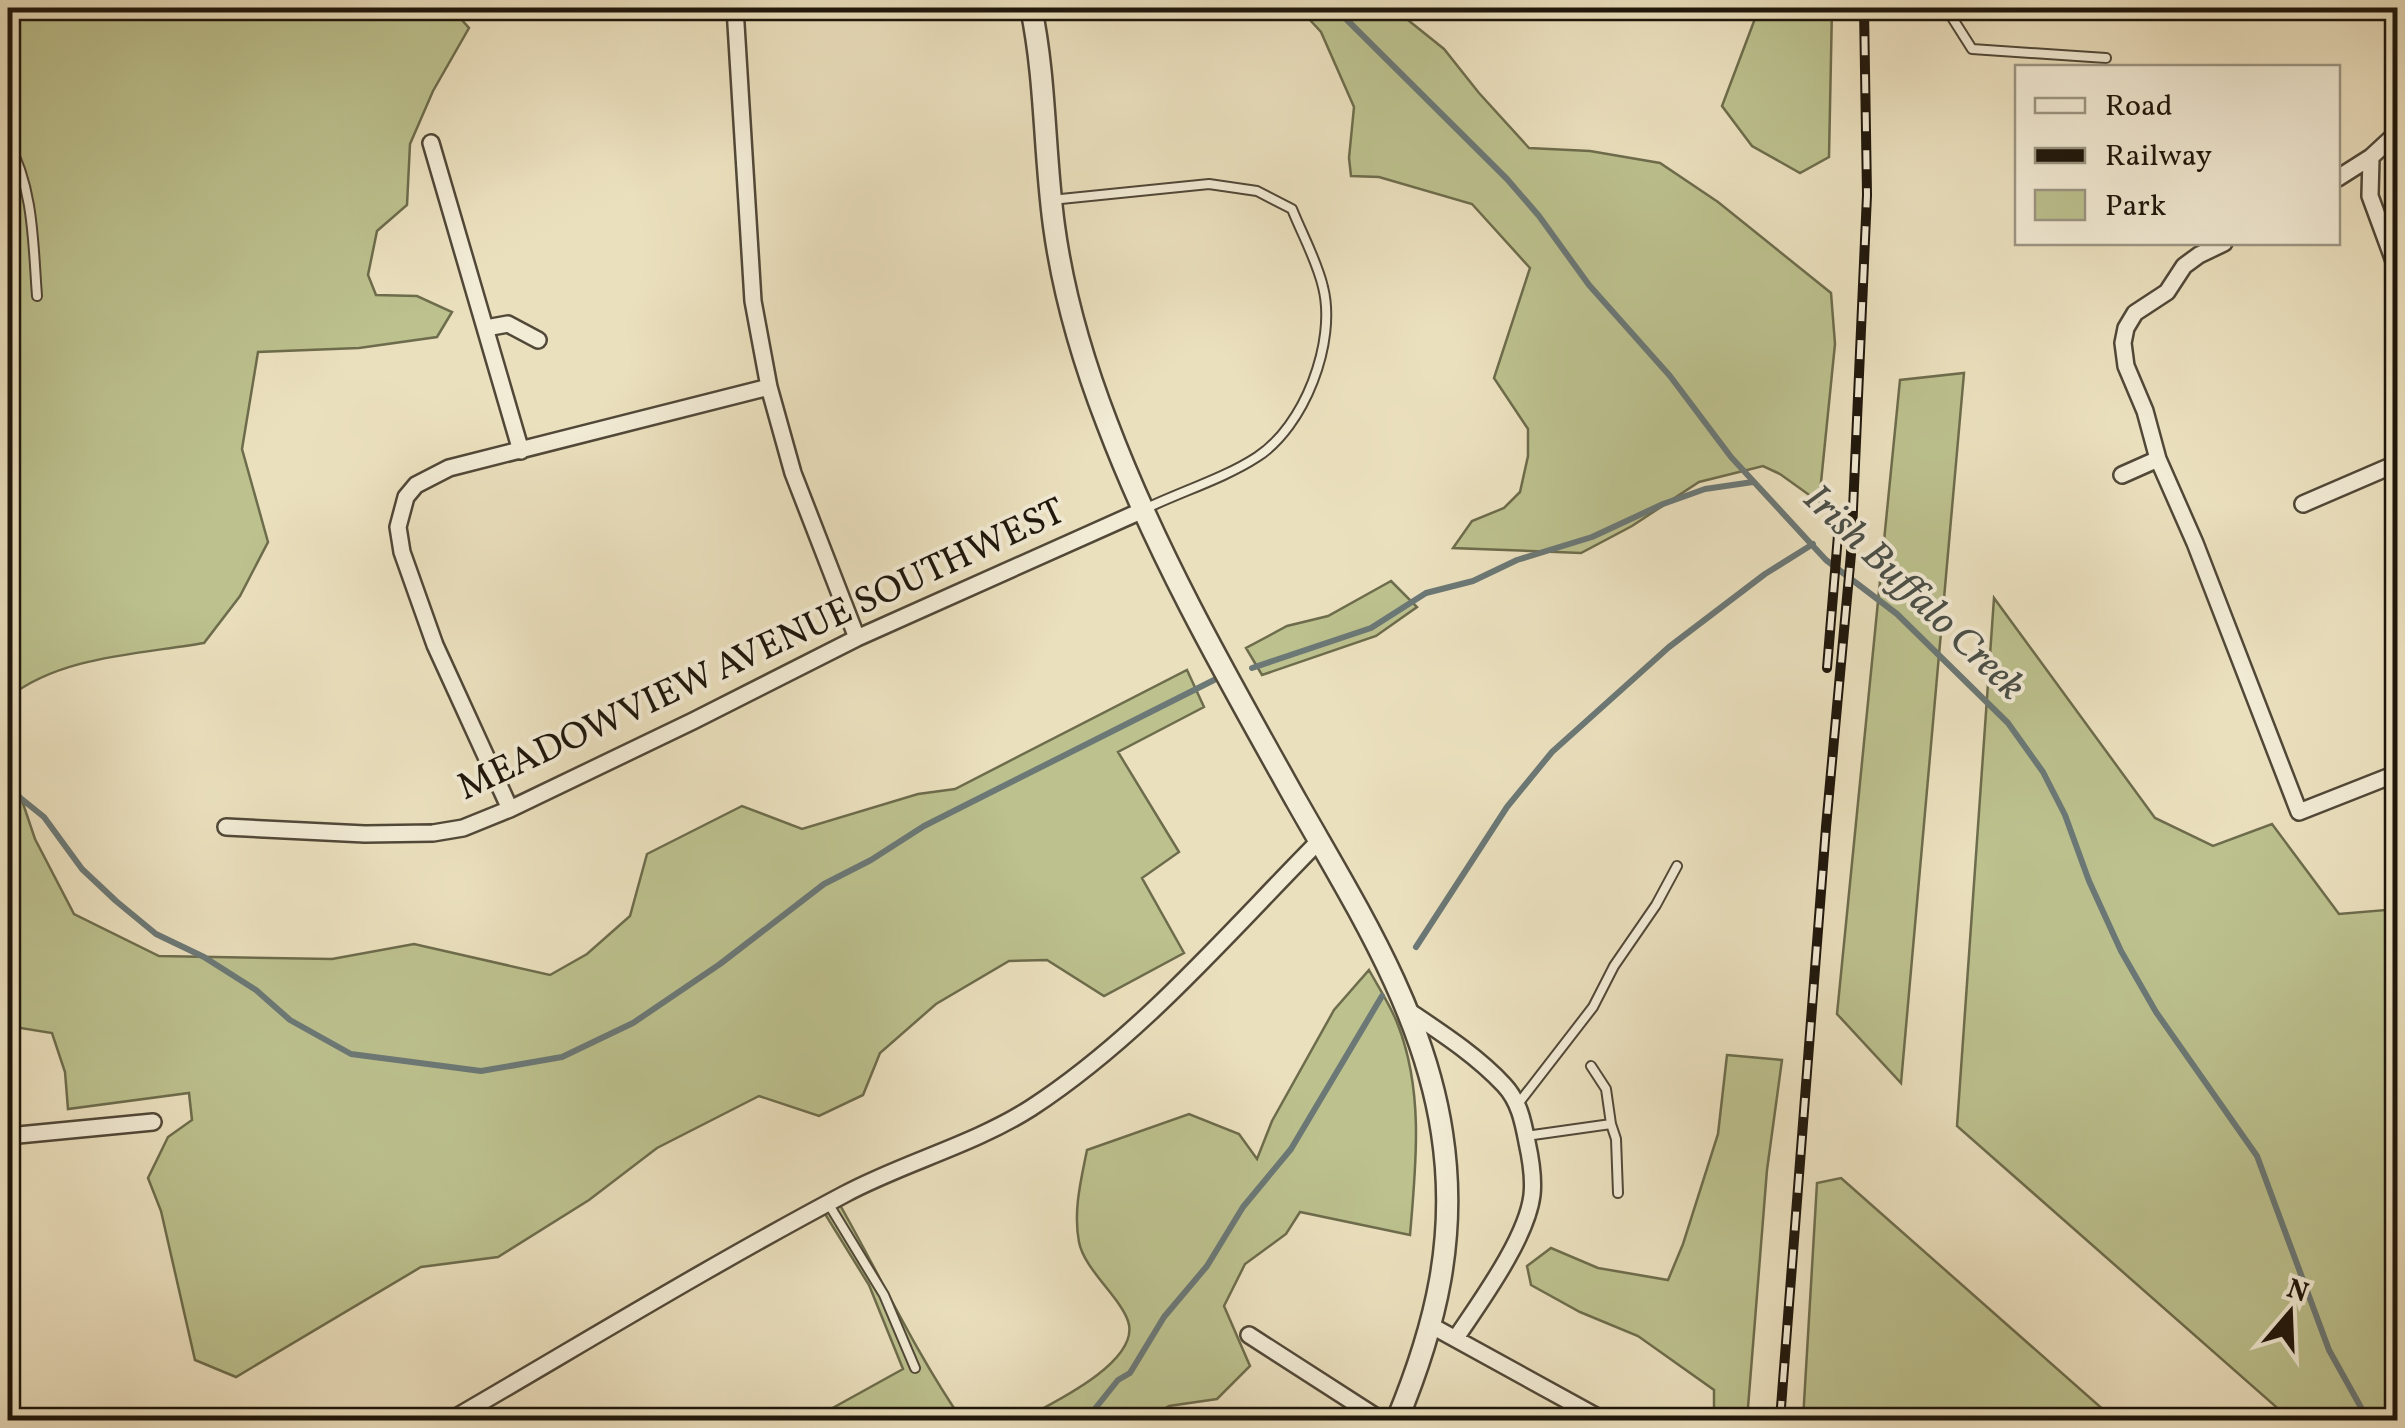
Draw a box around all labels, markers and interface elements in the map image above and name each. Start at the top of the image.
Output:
legend [2015,65,2340,245]
text: Road [2105,86,2173,128]
text: Railway [2105,136,2212,178]
text: Park [2105,186,2166,228]
water label: Irish Buffalo Creek [1789,473,2037,715]
street label: MEADOWVIEW AVENUE SOUTHWEST [450,487,1074,815]
north arrow [2240,1263,2340,1363]
text: N [2281,1270,2313,1313]

